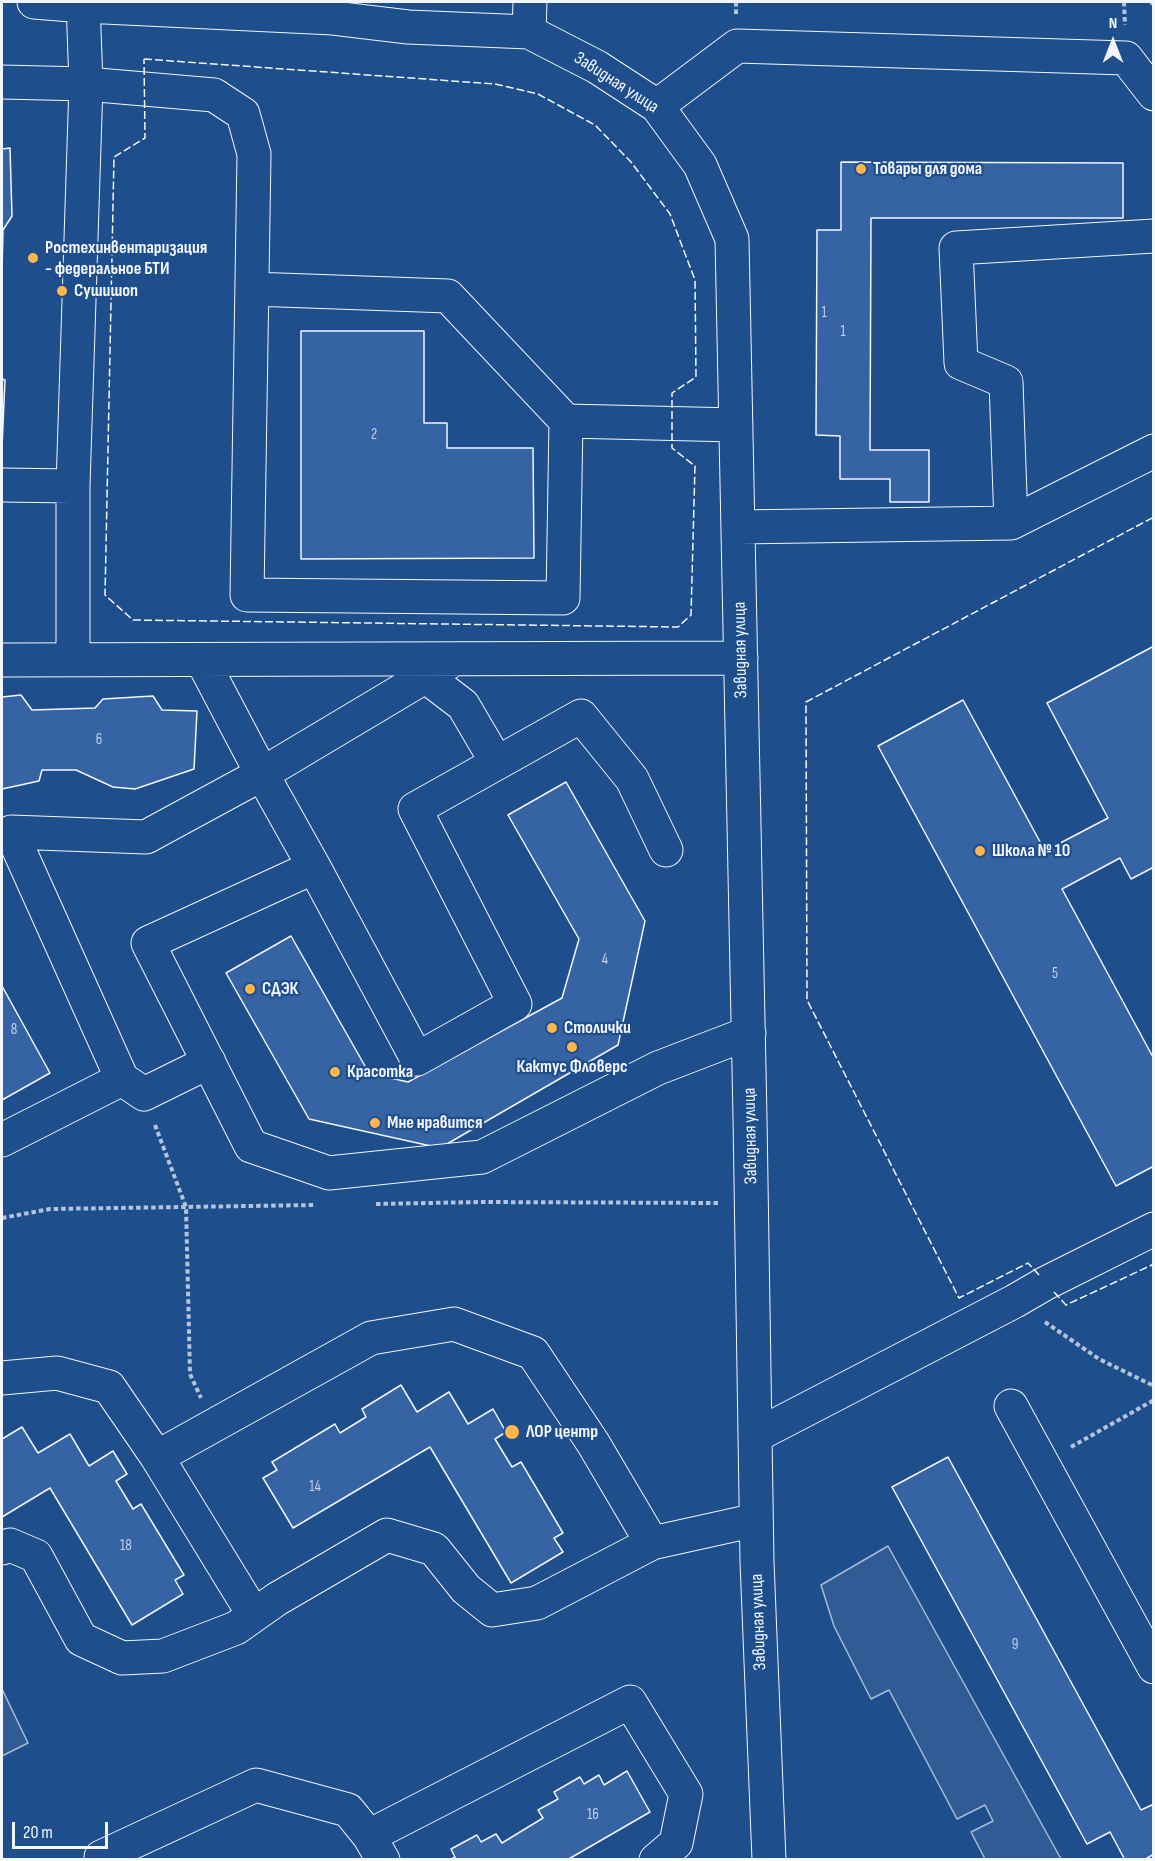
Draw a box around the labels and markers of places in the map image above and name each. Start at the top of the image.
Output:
place label: Товары для дома [873,158,982,180]
marker: Товары для дома [854,162,868,176]
place label: Ростехинвентаризация - федеральное БТИ [45,237,207,280]
marker: Ростехинвентаризация - федеральное БТИ [26,251,40,265]
place label: Сушишоп [74,280,138,302]
marker: Сушишоп [55,284,69,298]
place label: Школа № 10 [992,840,1070,862]
marker: Школа № 10 [973,844,987,858]
place label: СДЭК [262,978,298,1000]
marker: СДЭК [243,982,257,996]
place label: Столички [564,1017,631,1039]
marker: Столички [545,1021,559,1035]
marker: Кактус Фловерс [565,1040,579,1054]
place label: Кактус Фловерс [516,1056,628,1078]
place label: Красотка [347,1061,413,1083]
marker: Красотка [328,1065,342,1079]
place label: Мне нравится [387,1112,483,1134]
marker: Мне нравится [368,1116,382,1130]
place label: ЛОР центр [526,1421,598,1443]
marker: ЛОР центр [503,1423,521,1441]

